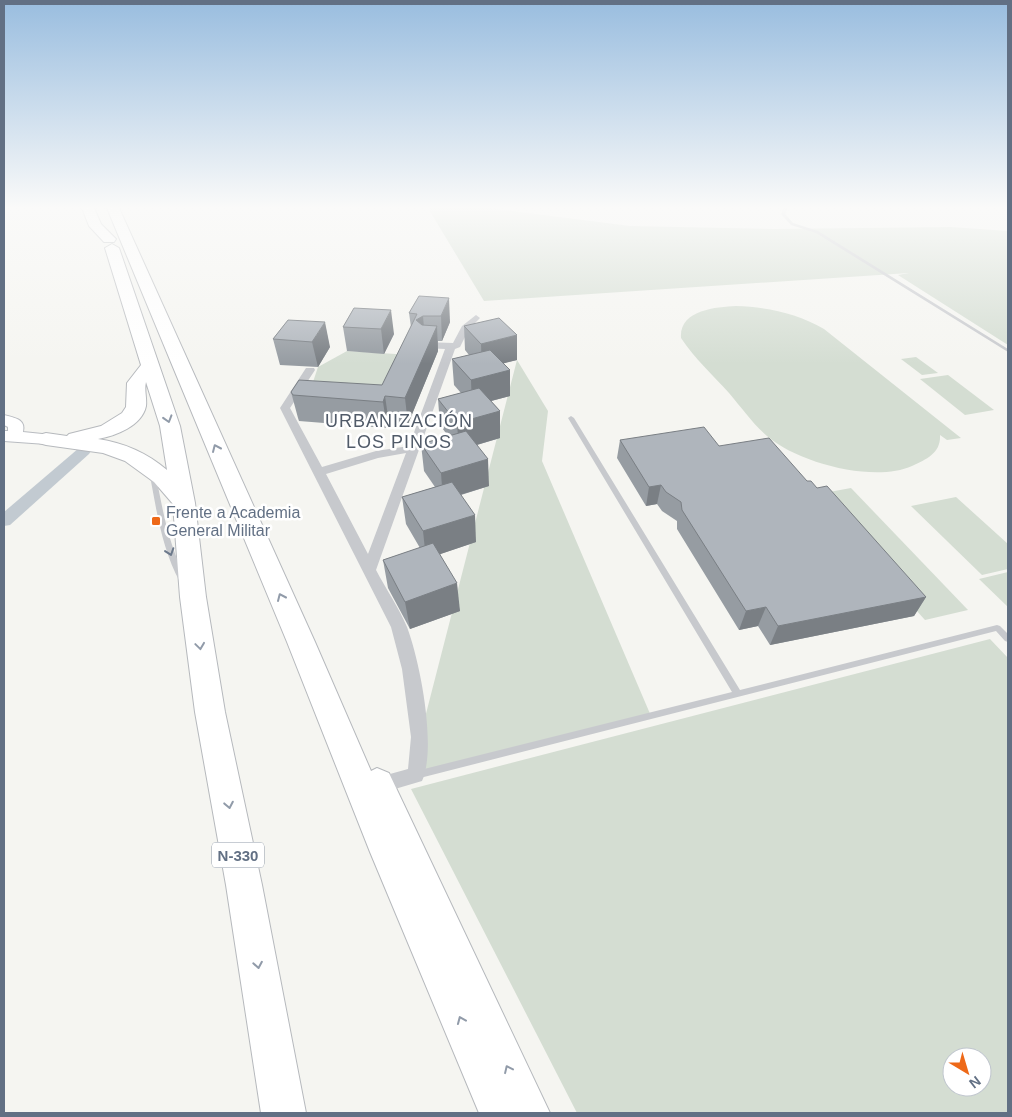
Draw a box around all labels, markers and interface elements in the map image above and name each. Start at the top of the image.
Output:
district label: URBANIZACIÓN LOS PINOS [325,410,473,452]
one-way arrow [162,414,172,422]
one-way arrow [212,444,223,453]
place label: Frente a Academia General Militar [166,504,300,539]
marker: Frente a Academia General Militar [150,515,162,527]
one-way arrow [164,547,174,556]
one-way arrow [277,593,288,602]
one-way arrow [195,641,205,650]
one-way arrow [223,801,233,810]
road number: N-330 [212,842,264,868]
one-way arrow [253,961,263,970]
one-way arrow [457,1016,467,1025]
north arrow [942,1047,992,1097]
one-way arrow [503,1065,514,1074]
text: N [966,1073,984,1092]

